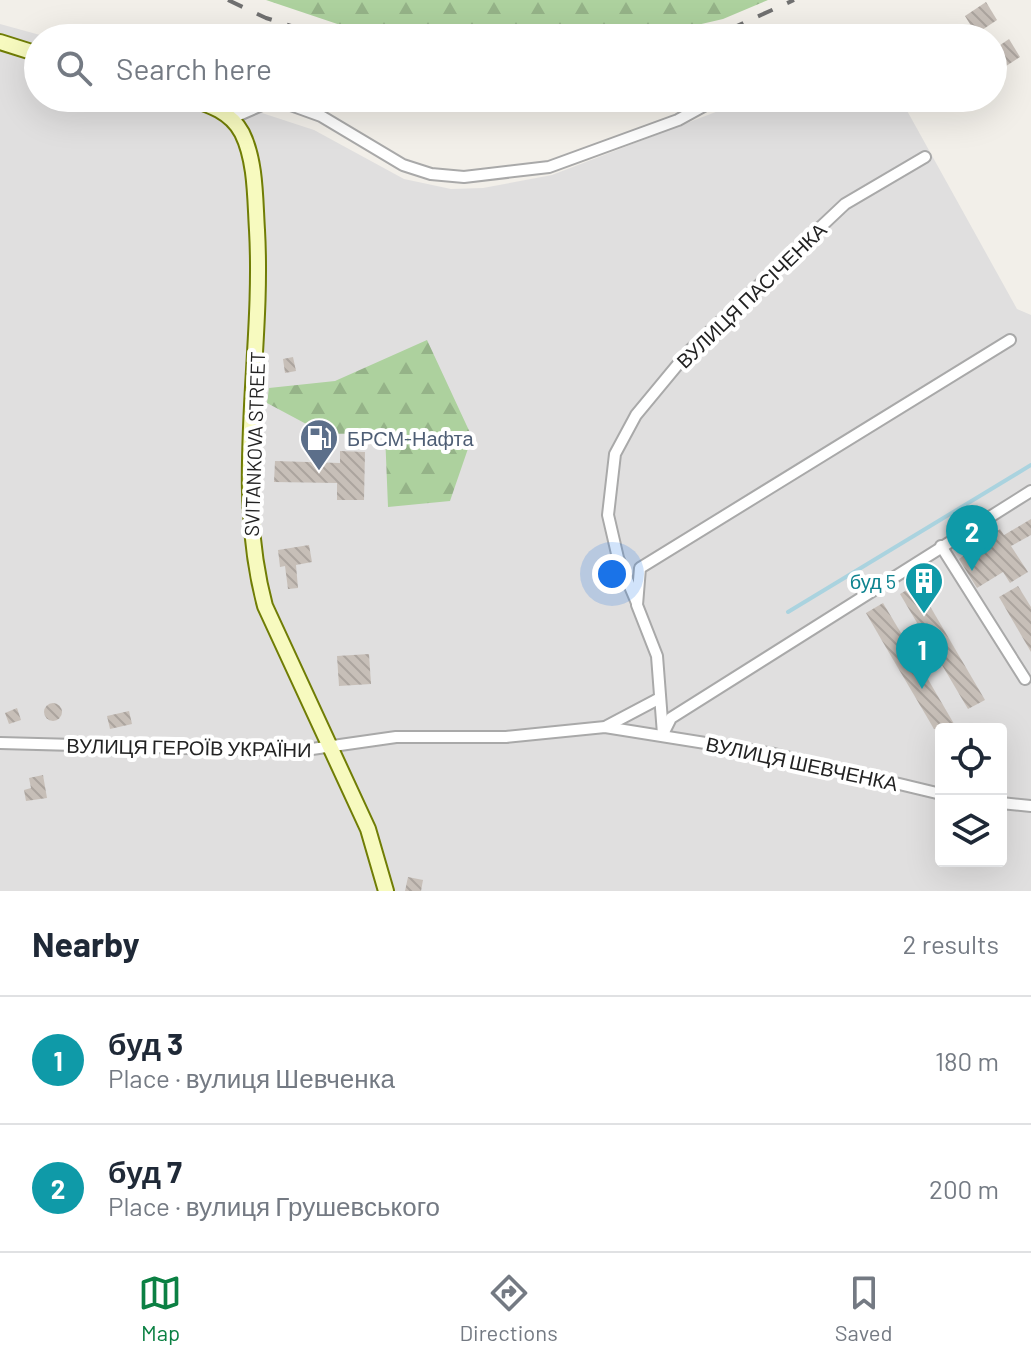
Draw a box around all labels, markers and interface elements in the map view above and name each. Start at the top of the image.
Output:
search box [24,24,1007,112]
icon: search [52,46,96,90]
text: Search here [116,50,272,86]
street label: ВУЛИЦЯ ПАСІЧЕНКА [671,217,831,373]
street label: SVITANKOVA STREET [239,351,269,537]
fuel station icon: БРСМ-Нафта [298,417,340,472]
place label: БРСМ-Нафта [347,426,475,450]
pin: 2 [946,505,998,571]
your location [592,554,632,594]
building icon: буд 5 [903,560,945,615]
place label: буд 5 [850,569,896,593]
pin: 1 [896,623,948,689]
map controls [935,723,1007,867]
button: locate [935,723,1007,795]
street label: ВУЛИЦЯ ШЕВЧЕНКА [704,731,901,795]
street label: ВУЛИЦЯ ГЕРОЇВ УКРАЇНИ [66,733,312,761]
button: layers [935,795,1007,867]
text: Nearby [32,923,140,964]
text: 2 results [903,928,999,959]
text: буд 3 [108,1025,183,1061]
text: 1 [53,1045,63,1076]
text: 180 m [935,1045,999,1076]
text: Place · вулиця Шевченка [108,1062,395,1093]
text: буд 7 [108,1153,182,1189]
text: 2 [51,1173,65,1204]
text: 200 m [929,1173,999,1204]
text: Place · вулиця Грушевського [108,1190,440,1221]
tab: Map [138,1271,182,1345]
tab: Directions [459,1271,558,1345]
tab: Saved [835,1271,892,1345]

